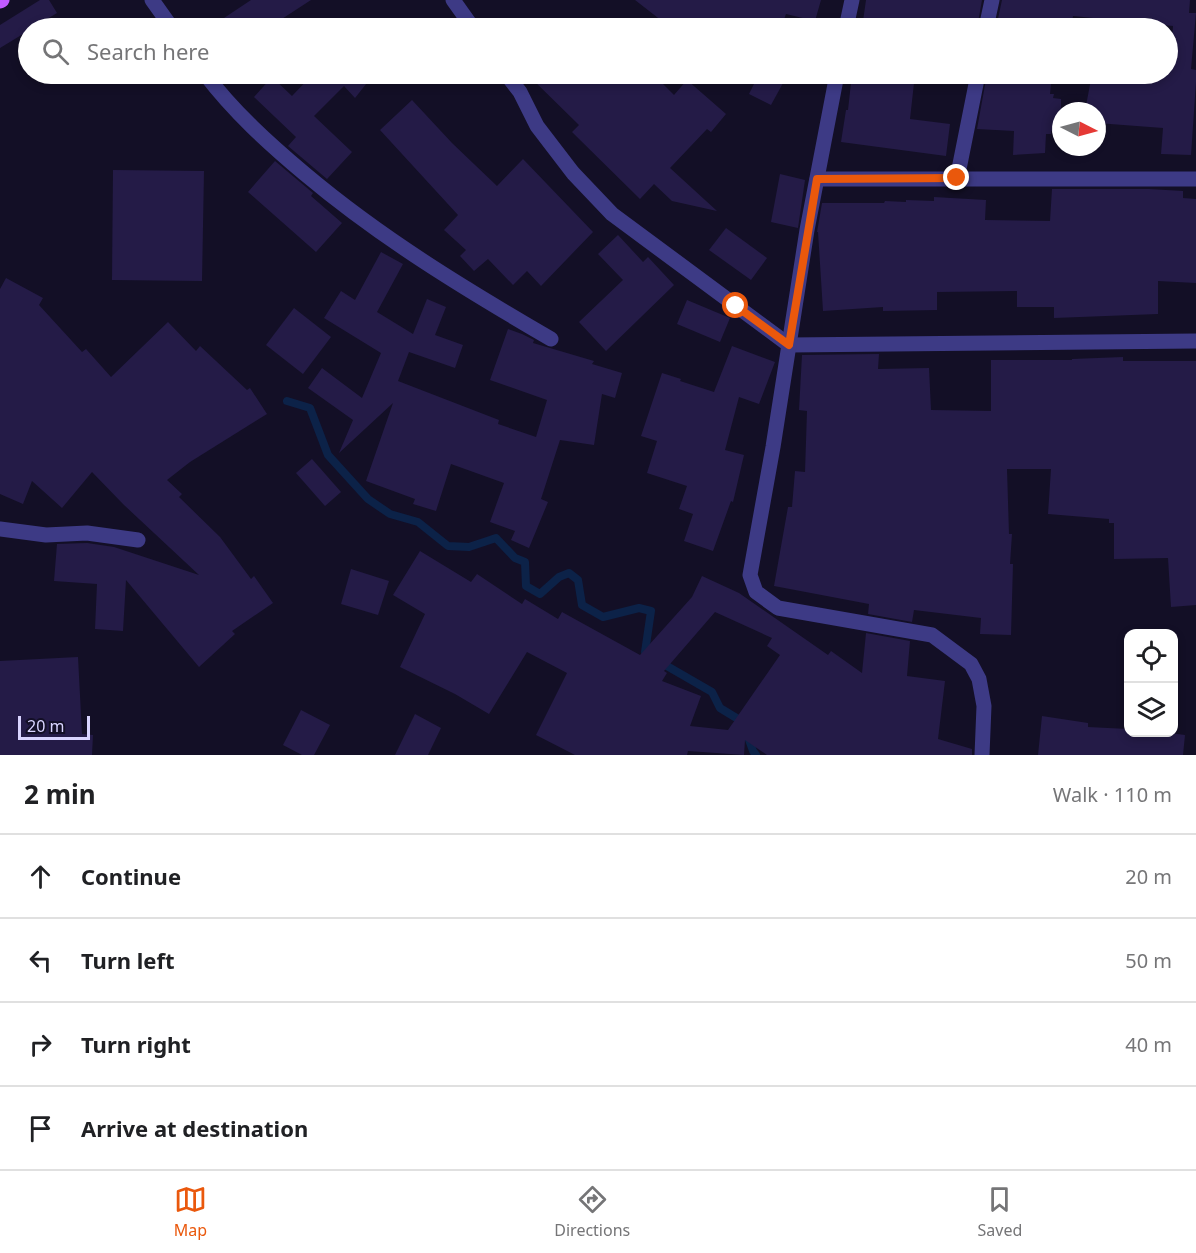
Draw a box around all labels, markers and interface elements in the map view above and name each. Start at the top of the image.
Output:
search box [18,18,1178,84]
icon: search [39,35,72,68]
text: Search here [87,36,209,66]
north arrow [1052,102,1106,156]
route end [943,164,969,190]
route start [722,292,748,318]
map controls [1124,629,1178,737]
button: locate [1124,629,1178,683]
button: layers [1124,683,1178,737]
scale bar [18,713,90,740]
text: 20 m [27,715,64,737]
text: 2 min [24,776,96,812]
text: Walk · 110 m [1053,781,1172,808]
icon: ahead [24,860,57,893]
text: Continue [81,861,181,891]
text: 20 m [1125,863,1172,890]
icon: left [24,944,57,977]
text: Turn left [81,945,175,975]
text: 50 m [1125,947,1172,974]
icon: right [24,1028,57,1061]
text: Turn right [81,1029,191,1059]
text: 40 m [1125,1031,1172,1058]
icon: arrive [24,1112,57,1145]
text: Arrive at destination [81,1113,308,1143]
tab: Map [174,1183,207,1241]
tab: Directions [554,1183,630,1241]
tab: Saved [978,1183,1022,1241]

